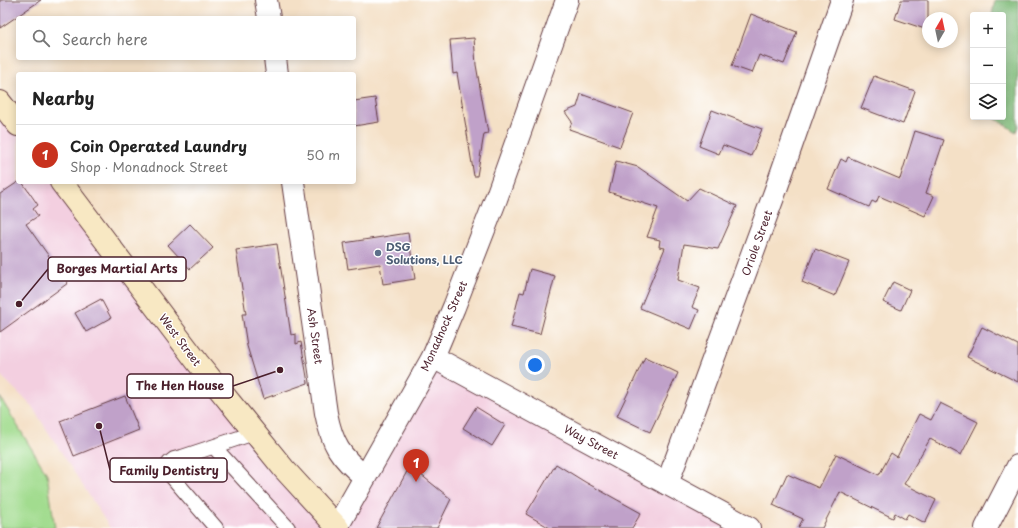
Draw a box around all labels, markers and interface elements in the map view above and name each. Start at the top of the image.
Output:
north arrow [922,12,958,48]
map controls [970,12,1006,120]
button: + [970,12,1006,48]
search box [16,16,356,60]
icon: search [30,27,52,49]
text: Search here [62,27,148,50]
button: − [970,48,1006,84]
button: layers [970,84,1006,120]
text: Nearby [32,85,94,111]
text: Coin Operated Laundry [70,134,247,157]
text: 1 [42,145,48,164]
text: 50 m [306,145,340,164]
text: Shop · Monadnock Street [70,157,228,176]
street label: Oriole Street [737,207,776,278]
place label: DSG Solutions, LLC [386,238,463,268]
marker: DSG Solutions, LLC [373,248,383,258]
callout: Borges Martial Arts [48,257,186,281]
text: Borges Martial Arts [56,259,178,277]
street label: Monadnock Street [416,277,471,374]
street label: Ash Street [303,307,328,366]
street label: West Street [155,310,206,370]
your location [525,355,545,375]
callout: The Hen House [127,374,233,398]
text: The Hen House [136,376,225,394]
street label: Way Street [561,420,622,463]
pin: 1 [403,449,429,482]
callout: Family Dentistry [110,458,227,482]
text: Family Dentistry [119,461,219,479]

